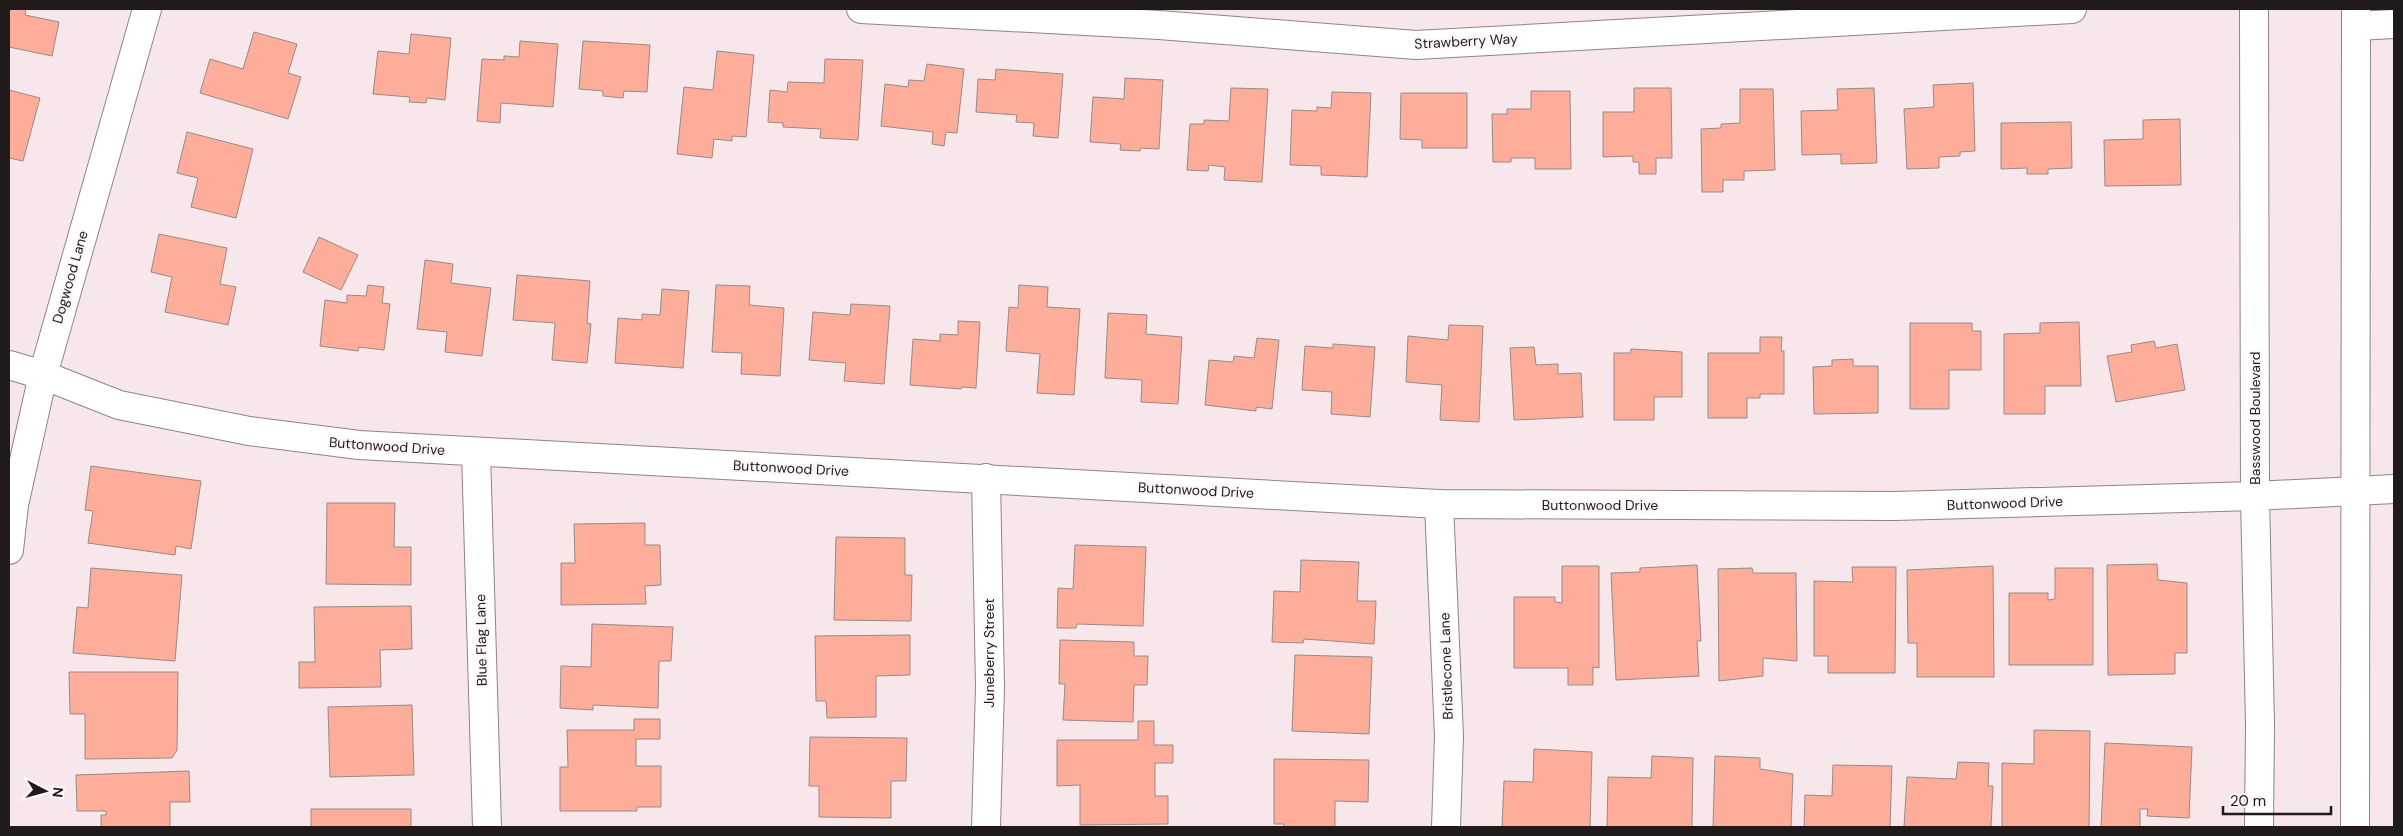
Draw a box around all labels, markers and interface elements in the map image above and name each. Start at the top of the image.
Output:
street label: Strawberry Way [1414,29,1518,53]
street label: Dogwood Lane [48,228,92,326]
street label: Basswood Boulevard [2246,351,2264,485]
street label: Buttonwood Drive [328,433,446,459]
street label: Buttonwood Drive [732,456,850,480]
street label: Buttonwood Drive [1137,478,1255,502]
street label: Buttonwood Drive [1947,492,2063,514]
street label: Buttonwood Drive [1542,496,1658,514]
street label: Blue Flag Lane [471,594,491,686]
street label: Juneberry Street [980,598,998,708]
street label: Bristlecone Lane [1435,612,1457,720]
north arrow [20,766,70,816]
scale bar [2223,784,2330,816]
text: N [48,786,67,798]
text: 20 m [2230,791,2266,811]

